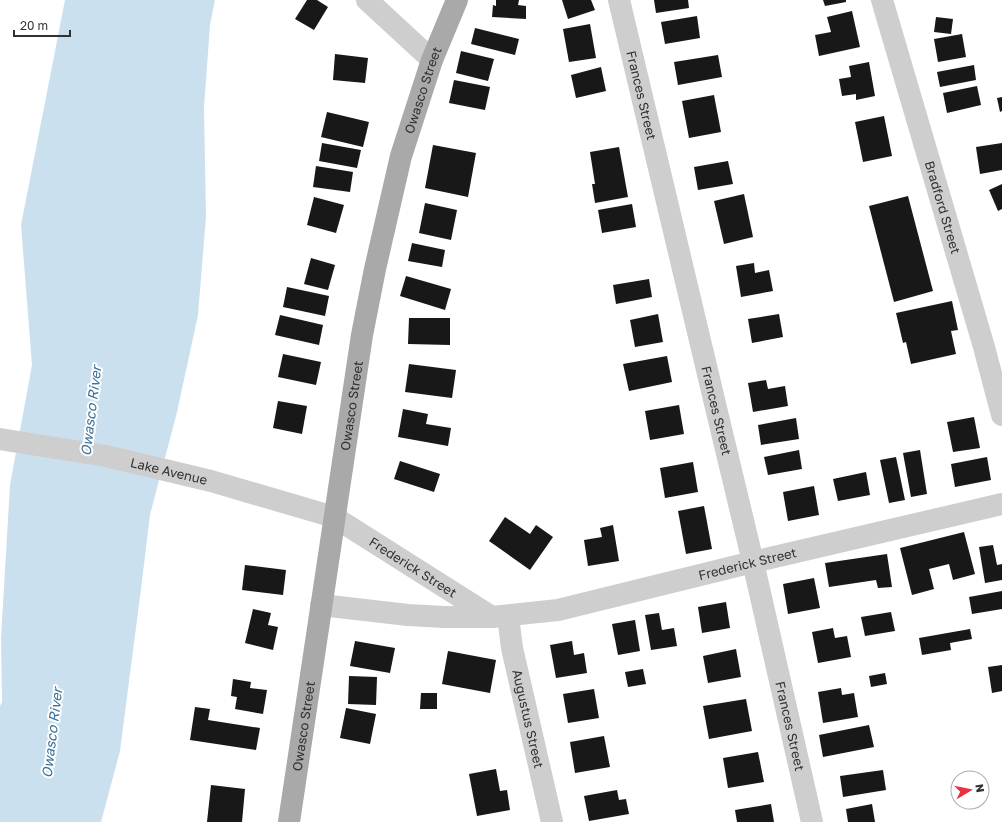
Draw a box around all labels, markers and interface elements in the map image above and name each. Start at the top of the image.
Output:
scale bar [14,12,70,38]
text: 20 m [20,18,48,33]
street label: Owasco Street [401,44,445,136]
street label: Frances Street [623,49,660,142]
street label: Bradford Street [922,159,964,256]
street label: Owasco Street [337,360,366,452]
water label: Owasco River [77,362,105,457]
street label: Frances Street [698,364,735,457]
street label: Lake Avenue [129,454,209,488]
street label: Frederick Street [366,533,460,601]
street label: Frederick Street [697,544,798,583]
street label: Augustus Street [509,668,547,770]
street label: Owasco Street [289,680,318,772]
street label: Frances Street [772,680,808,772]
water label: Owasco River [38,684,66,779]
north arrow [950,770,990,810]
text: N [973,783,987,793]

